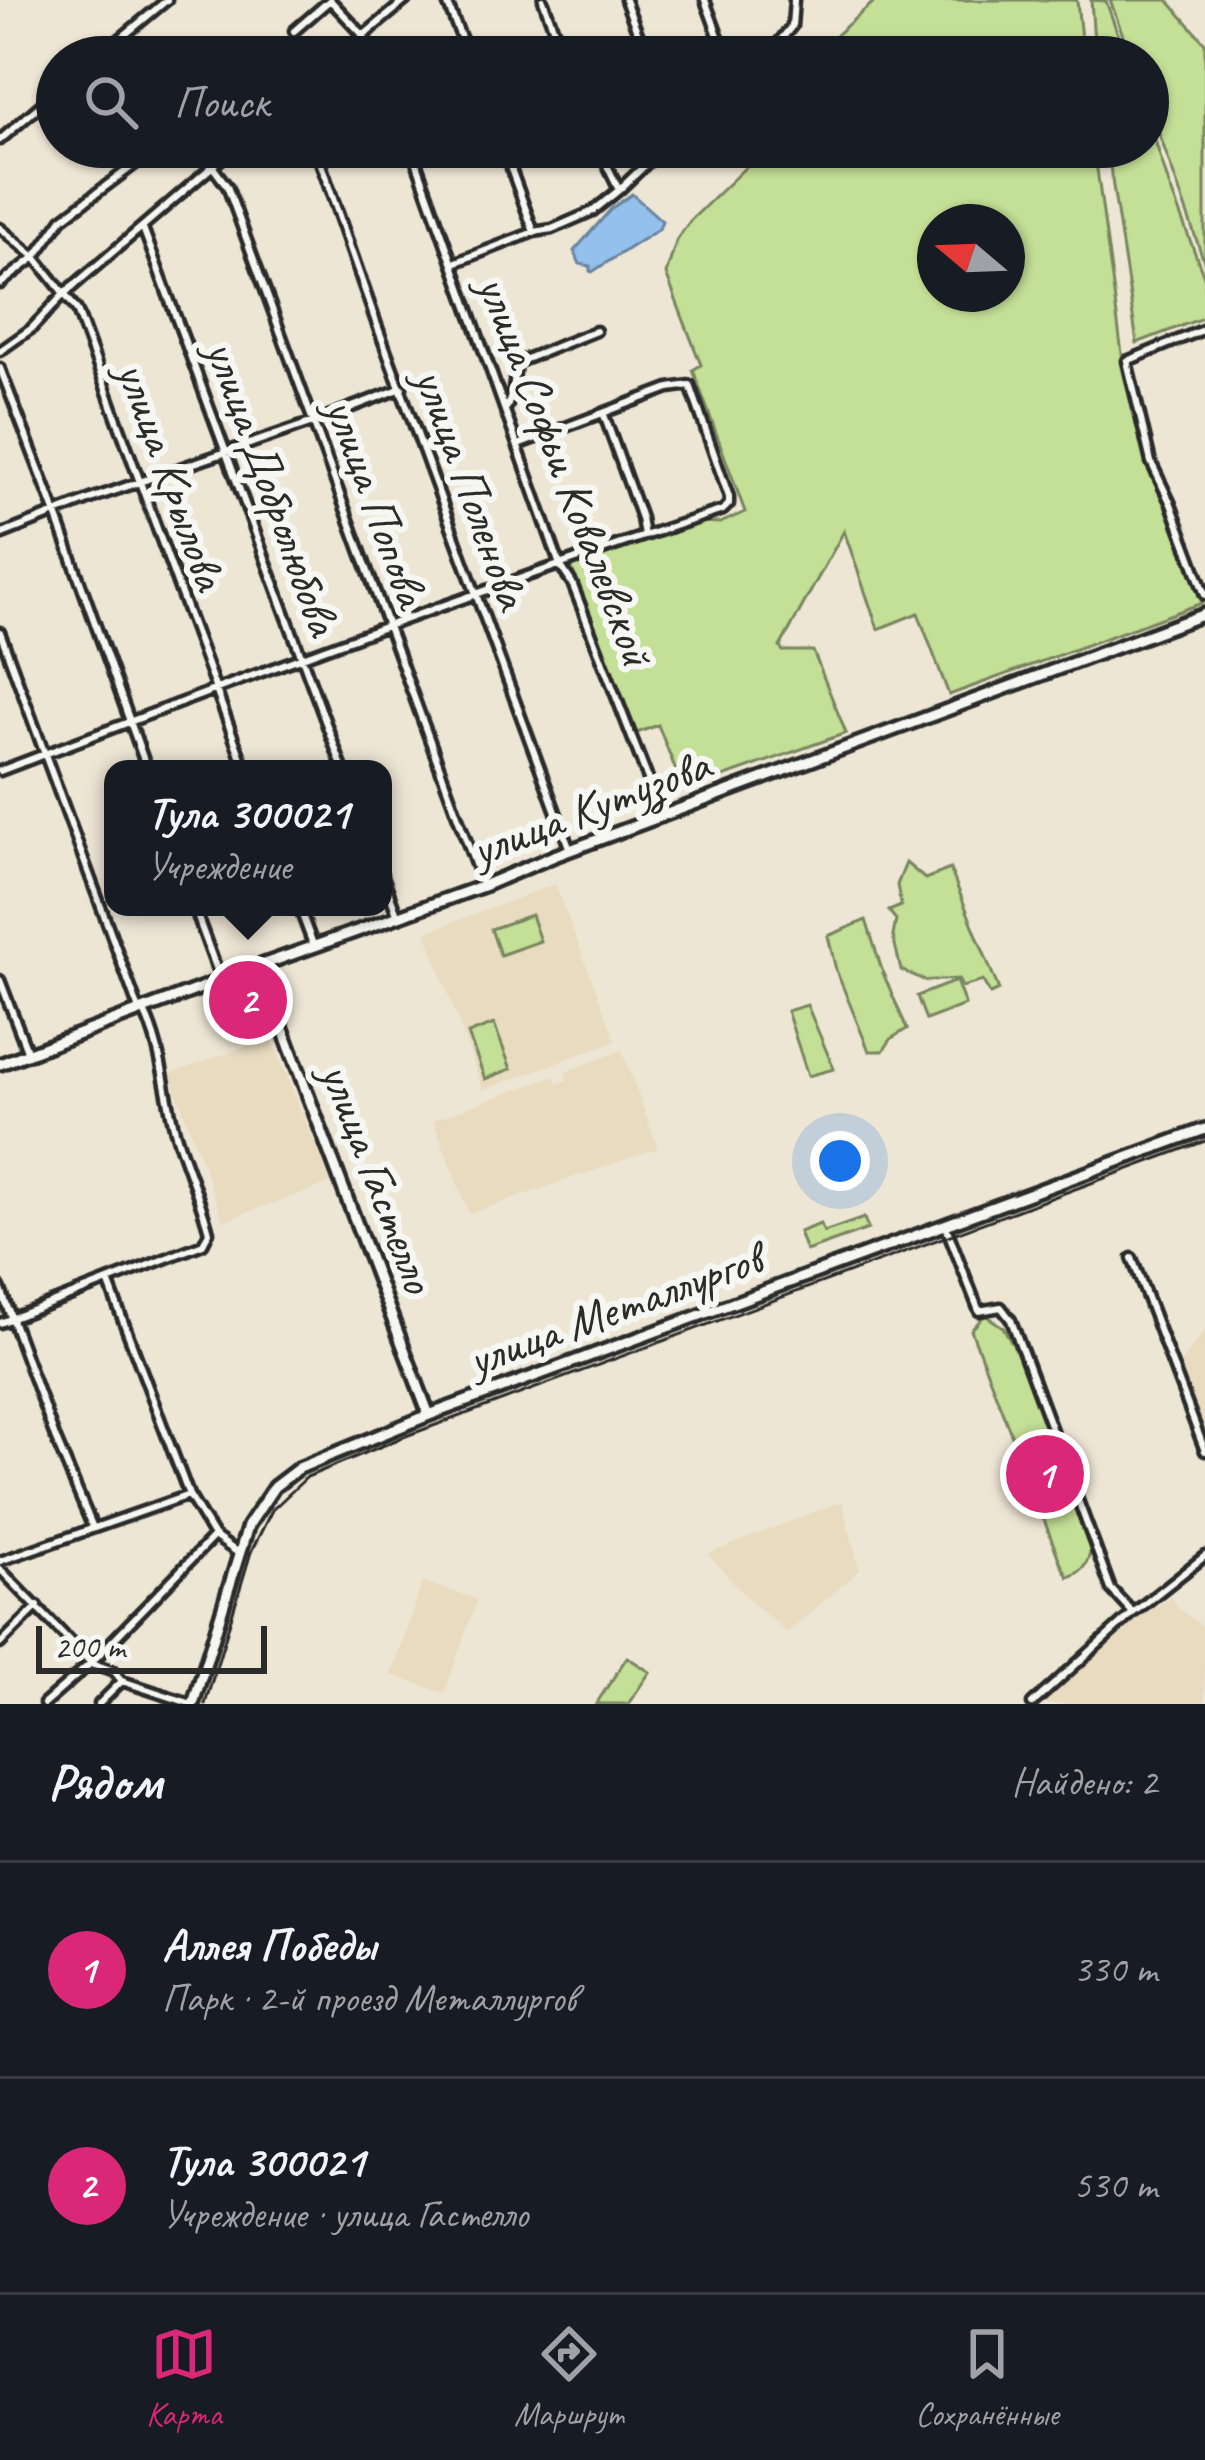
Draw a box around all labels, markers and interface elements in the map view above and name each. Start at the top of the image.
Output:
search box [36,36,1169,168]
icon: search [78,69,144,135]
text: Поиск [174,74,269,131]
north arrow [917,204,1025,312]
street label: улица Софьи Ковалевской [463,264,669,677]
street label: улица Добролюбова [191,329,355,645]
street label: улица Крылова [102,351,242,600]
street label: улица Поленова [400,357,544,620]
street label: улица Попова [311,387,444,619]
street label: улица Кутузова [460,733,721,881]
popup [104,760,392,916]
text: Тула 300021 [147,785,349,842]
text: Учреждение [147,842,291,891]
pin: 2 [209,955,287,1045]
street label: улица Гастелло [306,1051,450,1302]
your location [810,1131,870,1191]
street label: улица Металлургов [457,1225,777,1391]
pin: 1 [1006,1429,1084,1519]
scale bar [36,1620,267,1673]
text: 200 m [54,1626,125,1668]
text: Рядом [48,1750,162,1814]
text: Найдено: 2 [1012,1758,1157,1807]
text: Аллея Победы [162,1917,376,1974]
text: 1 [78,1945,96,1994]
text: 330 m [1073,1945,1157,1994]
text: Парк · 2-й проезд Металлургов [162,1974,576,2023]
text: Тула 300021 [162,2133,365,2190]
text: 2 [78,2161,96,2210]
text: 530 m [1073,2161,1157,2210]
text: Учреждение · улица Гастелло [162,2190,528,2239]
tab: Карта [146,2321,222,2435]
tab: Маршрут [514,2321,623,2435]
tab: Сохранённые [915,2321,1059,2435]

